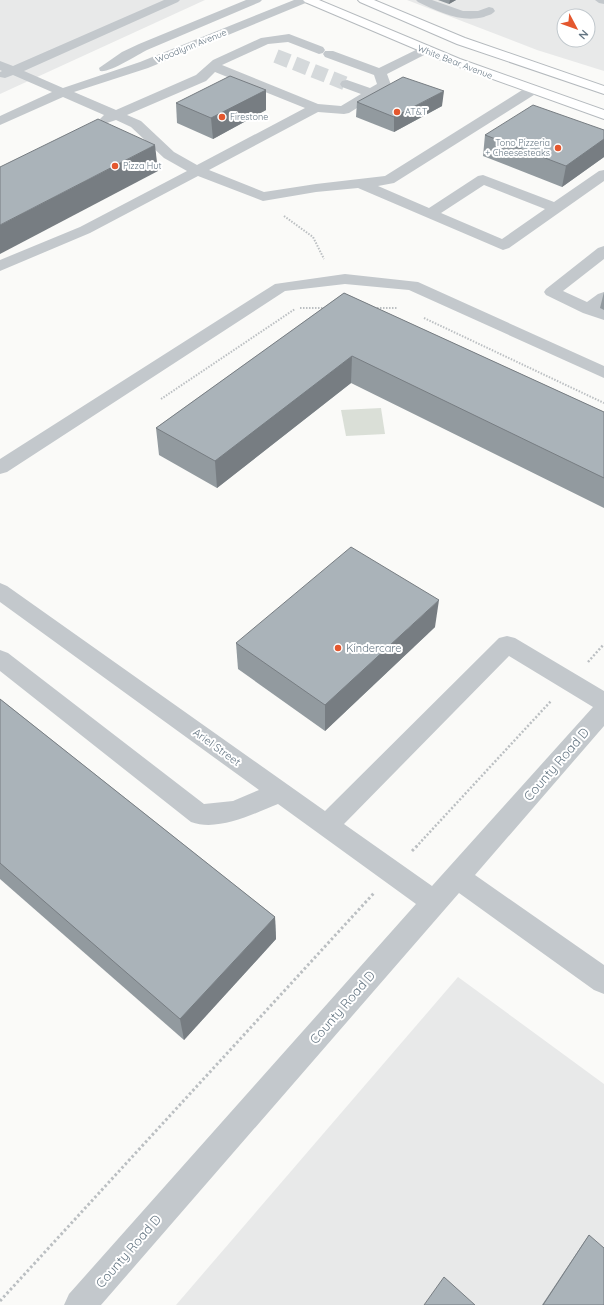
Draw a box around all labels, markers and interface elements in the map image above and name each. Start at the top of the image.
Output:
north arrow [556,8,596,48]
street label: Woodlynn Avenue [154,26,228,65]
text: N [576,27,591,42]
street label: White Bear Avenue [416,42,494,81]
place label: AT&T [405,106,428,117]
marker: AT&T [392,107,402,117]
place label: Firestone [230,111,268,122]
marker: Firestone [217,112,227,122]
place label: Tono Pizzeria + Cheesesteaks [485,137,550,158]
marker: Tono Pizzeria + Cheesesteaks [553,143,563,153]
place label: Pizza Hut [123,160,161,171]
marker: Pizza Hut [110,161,120,171]
place label: Kindercare [346,641,402,655]
marker: Kindercare [333,643,343,653]
street label: County Road D [520,724,592,804]
street label: Ariel Street [190,725,244,769]
street label: County Road D [306,967,378,1047]
street label: County Road D [92,1211,164,1291]

